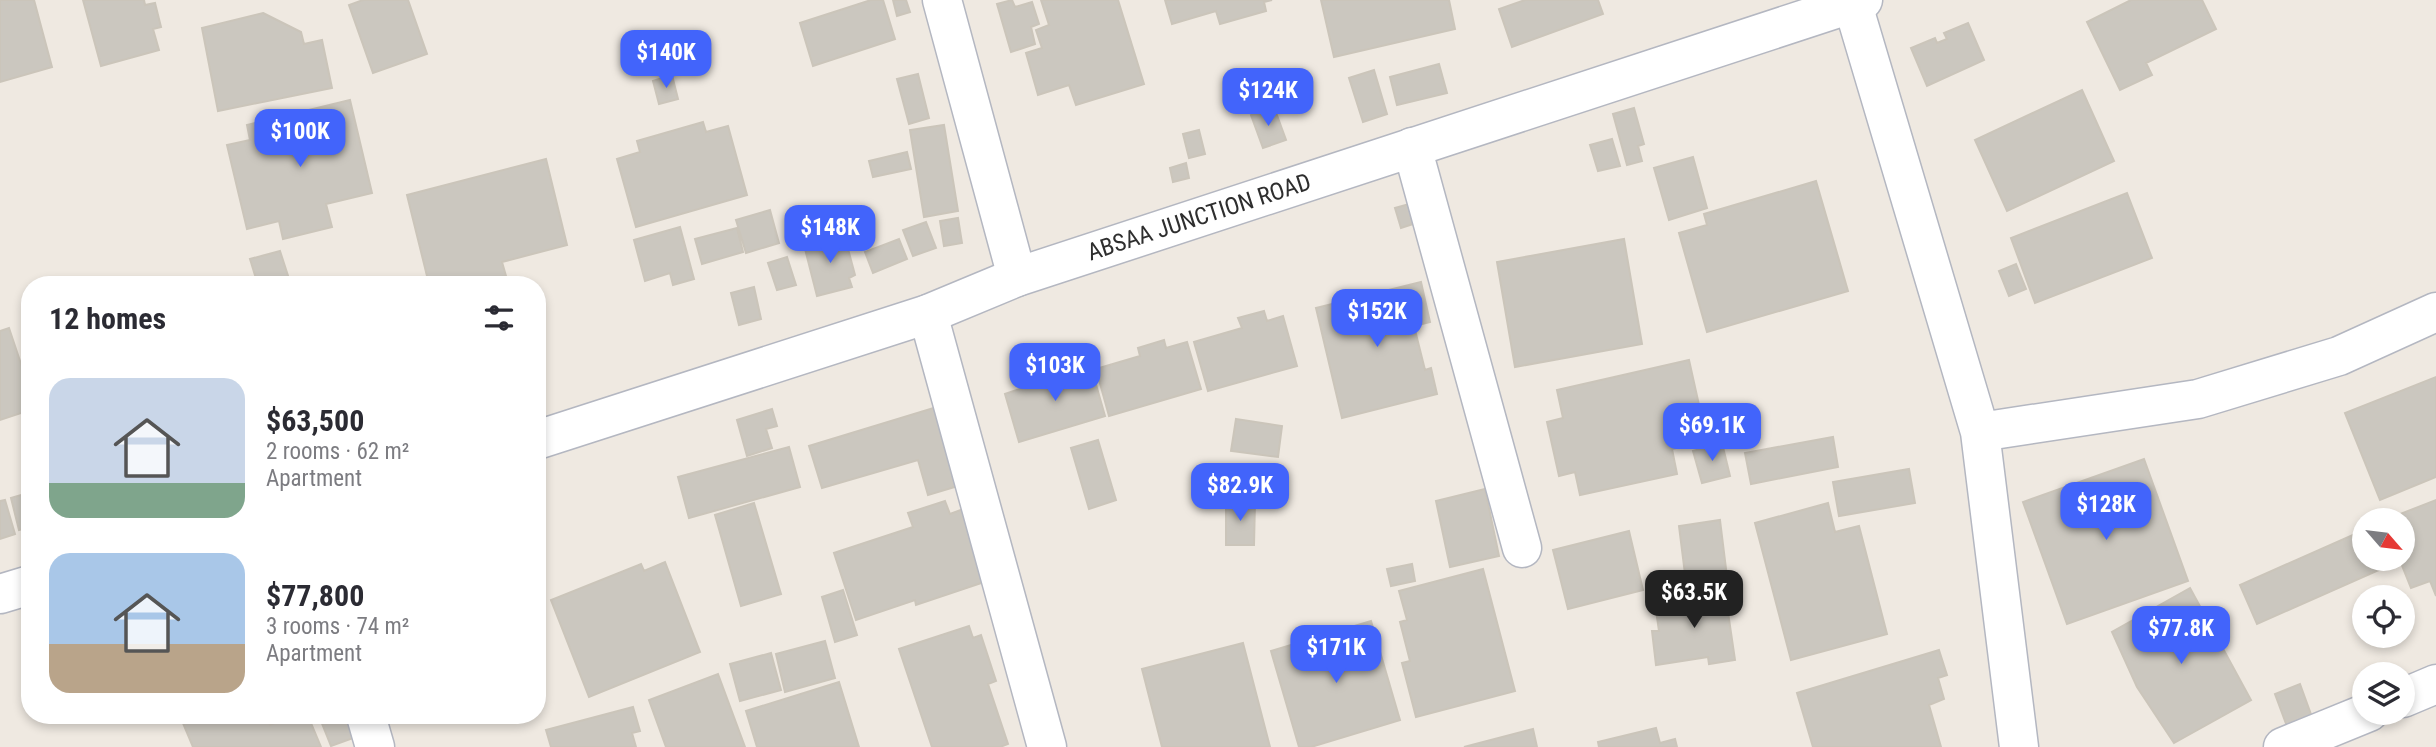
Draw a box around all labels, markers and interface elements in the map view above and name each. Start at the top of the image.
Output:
pin: $140K [617,31,715,90]
text: $140K [636,39,696,66]
pin: $124K [1219,68,1317,128]
text: $124K [1238,77,1298,104]
pin: $100K [251,110,349,169]
text: $100K [270,118,330,145]
street label: ABSAA JUNCTION ROAD [1084,168,1314,266]
pin: $148K [781,205,879,265]
text: $148K [800,214,860,241]
pin: $152K [1328,290,1426,349]
text: $152K [1347,298,1407,325]
icon: filters [480,299,518,337]
text: 12 homes [49,301,166,336]
pin: $103K [1006,344,1104,403]
text: $103K [1025,352,1085,379]
text: $63,500 [266,403,364,438]
pin: $69.1K [1655,404,1769,463]
icon: home [105,406,189,490]
text: $69.1K [1679,412,1745,439]
text: 2 rooms · 62 m² [266,438,409,465]
pin: $82.9K [1183,463,1297,523]
text: Apartment [266,465,362,492]
text: $82.9K [1207,472,1273,499]
pin: $128K [2057,482,2155,542]
text: $128K [2076,491,2136,518]
north arrow [2352,508,2415,570]
map controls [2352,508,2415,725]
pin: $63.5K [1637,570,1751,630]
text: $77,800 [266,578,364,613]
text: $63.5K [1661,579,1727,606]
icon: home [105,581,189,665]
button: locate [2352,585,2415,648]
pin: $77.8K [2124,606,2238,666]
text: 3 rooms · 74 m² [266,613,409,640]
text: $77.8K [2148,615,2214,642]
pin: $171K [1287,626,1385,685]
text: $171K [1306,634,1366,661]
text: Apartment [266,640,362,667]
button: layers [2352,662,2415,725]

